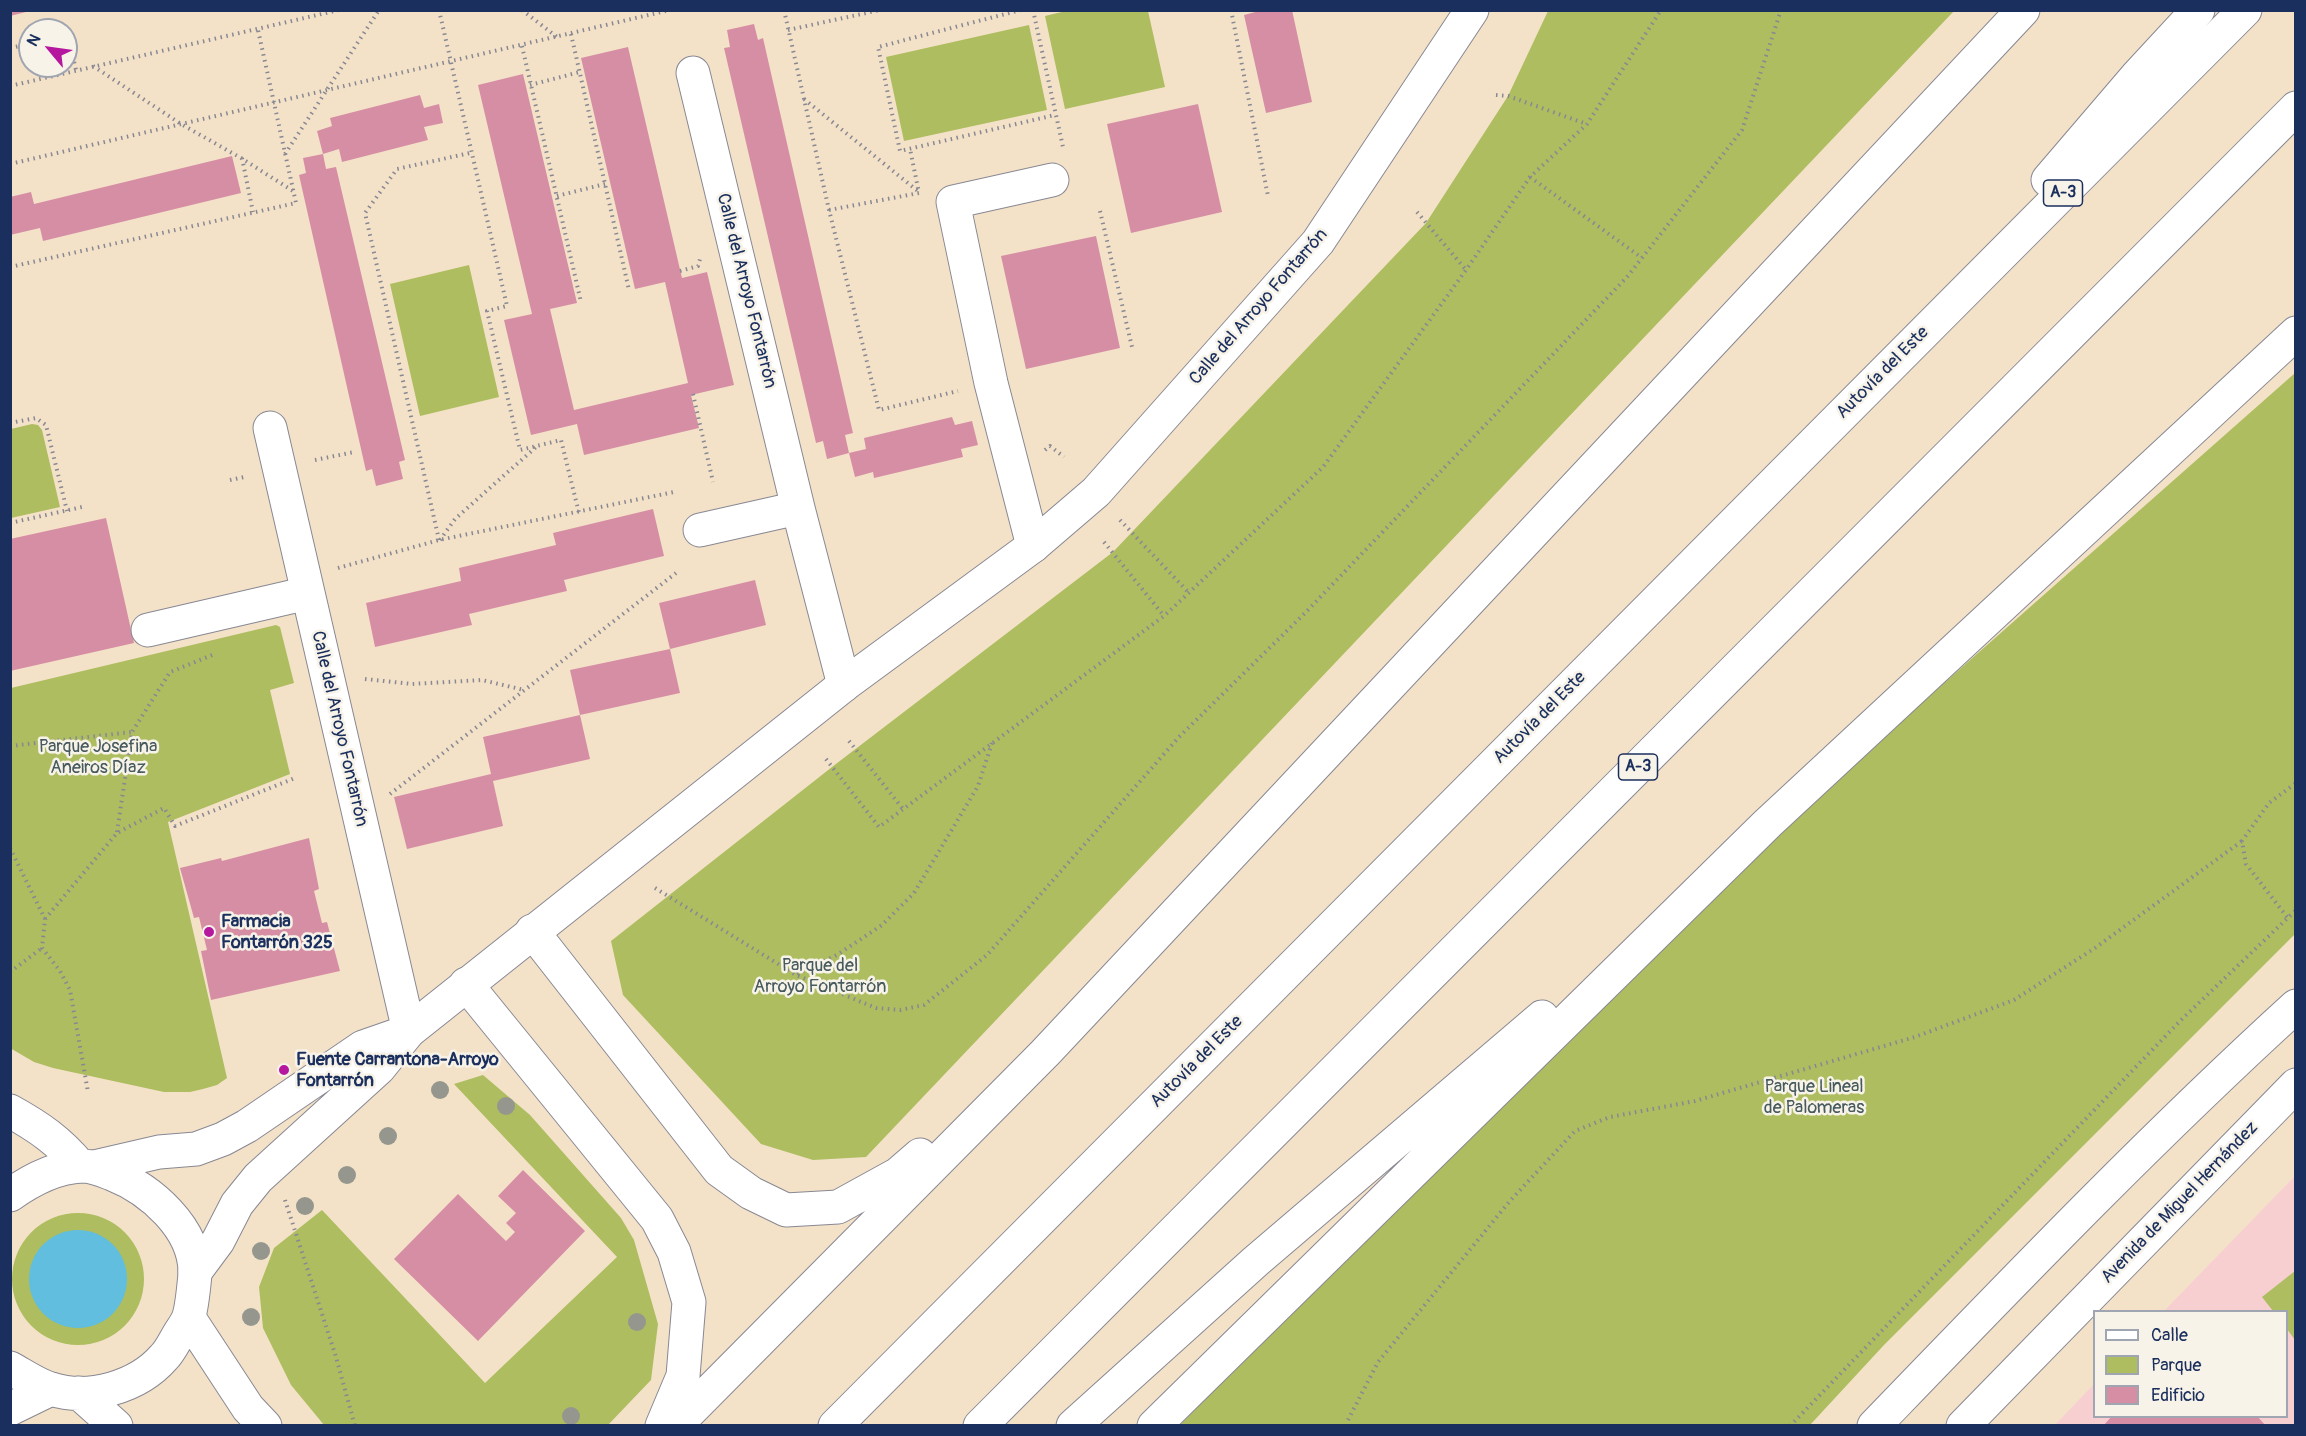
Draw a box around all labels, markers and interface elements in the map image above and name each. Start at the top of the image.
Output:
north arrow [18,18,78,78]
text: N [23,31,45,50]
road number: A-3 [2044,180,2082,206]
street label: Calle del Arroyo Fontarrón [711,191,781,391]
street label: Calle del Arroyo Fontarrón [1185,224,1333,390]
street label: Autovía del Este [1832,322,1934,424]
street label: Calle del Arroyo Fontarrón [306,629,372,829]
street label: Autovía del Este [1489,667,1591,769]
park label: Parque Josefina Aneiros Díaz [39,736,157,778]
road number: A-3 [1618,754,1658,780]
place label: Farmacia Fontarrón 325 [221,911,333,954]
marker: Farmacia Fontarrón 325 [202,925,216,939]
park label: Parque del Arroyo Fontarrón [753,955,887,998]
street label: Autovía del Este [1146,1011,1248,1113]
place label: Fuente Carrantona-Arroyo Fontarrón [296,1049,499,1092]
marker: Fuente Carrantona-Arroyo Fontarrón [277,1063,291,1077]
park label: Parque Lineal de Palomeras [1764,1076,1864,1118]
street label: Avenida de Miguel Hernández [2097,1118,2263,1288]
legend [2093,1310,2288,1418]
text: Calle [2151,1324,2188,1347]
text: Parque [2151,1354,2201,1377]
text: Edificio [2151,1384,2205,1407]

